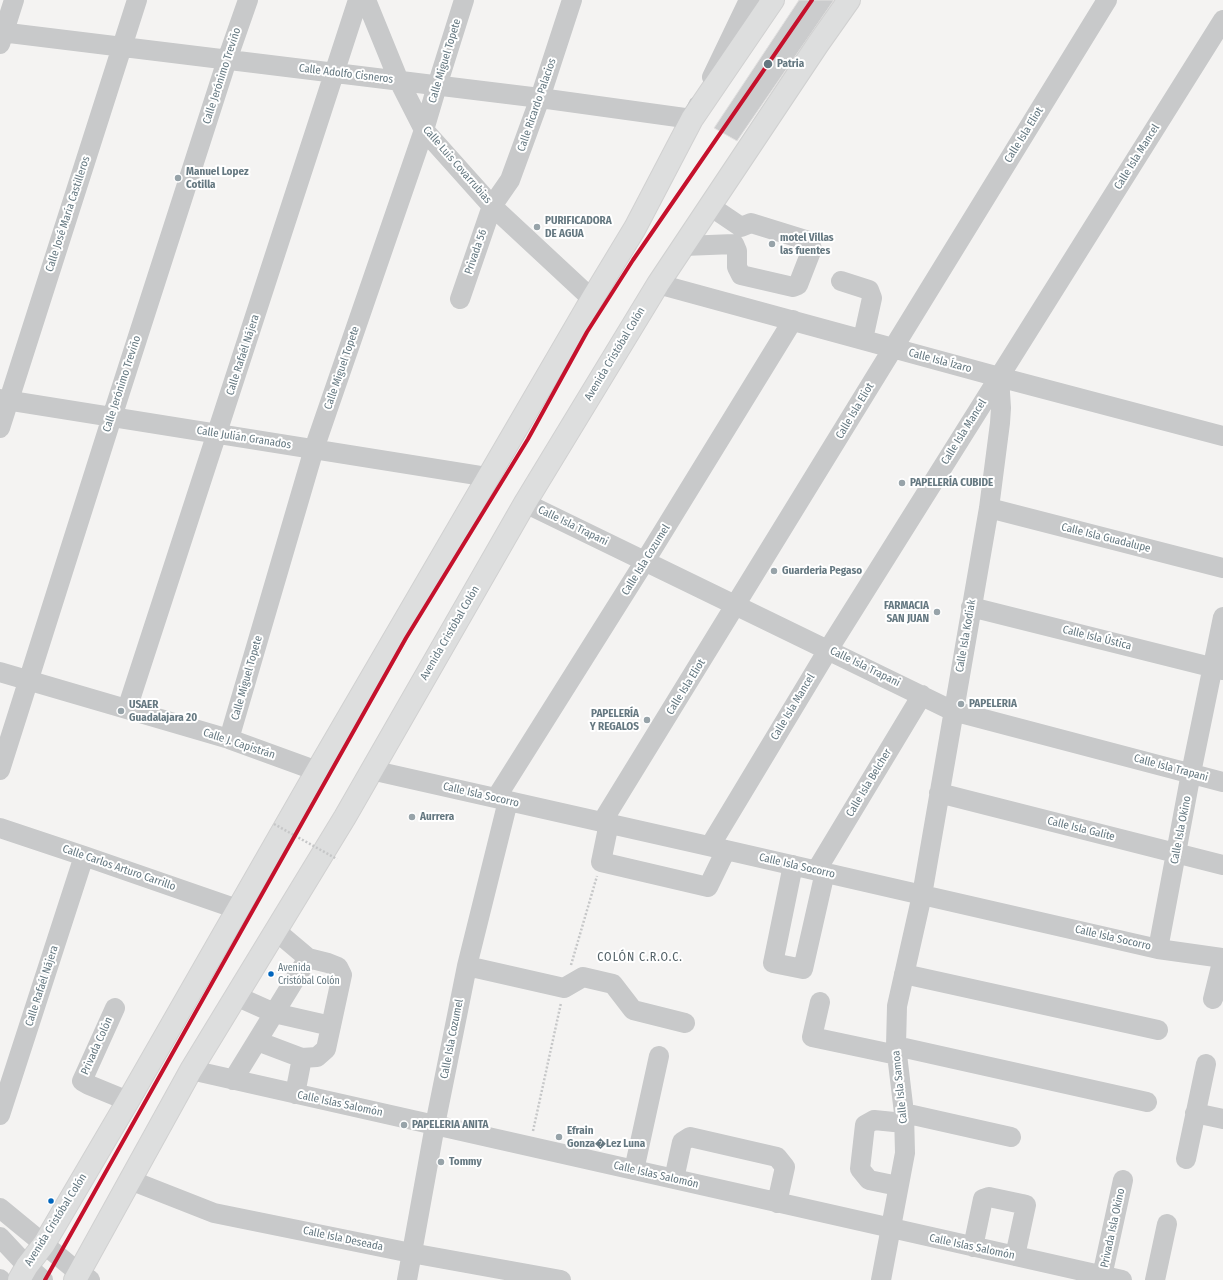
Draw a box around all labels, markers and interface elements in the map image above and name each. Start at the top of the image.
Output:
street label: Calle Miguel Topete [426,17,464,105]
street label: Calle Jerónimo Treviño [200,26,244,126]
street label: Calle Ricardo Palacios [515,57,559,153]
place label: Patria [777,57,804,71]
marker: Patria [762,58,774,70]
street label: Calle Adolfo Cisneros [298,62,394,86]
street label: Calle Isla Eliot [1002,105,1046,165]
street label: Calle Isla Mancel [1112,122,1162,192]
street label: Calle Luis Covarrubias [420,124,494,206]
street label: Calle José María Castilleros [43,154,93,274]
place label: Manuel Lopez Cotilla [186,165,249,191]
marker: Manuel Lopez Cotilla [173,173,183,183]
place label: PURIFICADORA DE AGUA [545,214,612,240]
marker: PURIFICADORA DE AGUA [532,222,542,232]
street label: Privada 56 [462,228,490,276]
place label: motel Villas las fuentes [780,231,834,257]
marker: motel Villas las fuentes [767,239,777,249]
street label: Avenida Cristóbal Colón [582,305,648,403]
street label: Calle Rafaél Nájera [224,313,262,397]
street label: Calle Miguel Topete [322,325,362,411]
street label: Calle Jerónimo Treviño [100,334,144,434]
street label: Calle Isla Ízaro [907,346,973,376]
street label: Calle Isla Eliot [833,381,877,441]
street label: Calle Isla Mancel [939,397,989,467]
street label: Calle Julián Granados [196,424,292,452]
place label: PAPELERÍA CUBIDE [910,476,993,490]
marker: PAPELERÍA CUBIDE [897,478,907,488]
street label: Calle Isla Trapani [536,503,610,549]
street label: Calle Isla Guadalupe [1060,521,1152,555]
street label: Calle Isla Cozumel [619,522,673,598]
place label: Guarderia Pegaso [782,564,862,578]
marker: Guarderia Pegaso [769,566,779,576]
street label: Avenida Cristóbal Colón [418,584,482,682]
place label: FARMACIA SAN JUAN [884,599,929,625]
street label: Calle Isla Kodiak [953,599,979,673]
marker: FARMACIA SAN JUAN [932,607,942,617]
street label: Calle Isla Ústica [1061,623,1133,653]
street label: Calle Miguel Topete [229,634,265,722]
street label: Calle Isla Trapani [828,644,902,690]
street label: Calle Isla Eliot [664,657,708,717]
street label: Calle Isla Mancel [768,672,818,742]
place label: PAPELERIA [969,697,1017,711]
place label: USAER Guadalajara 20 [129,698,197,724]
marker: PAPELERIA [956,699,966,709]
marker: USAER Guadalajara 20 [116,706,126,716]
place label: PAPELERÍA Y REGALOS [590,707,639,733]
marker: PAPELERÍA Y REGALOS [642,715,652,725]
street label: Calle J. Capistrán [201,726,277,762]
street label: Calle Isla Belcher [844,747,894,819]
street label: Calle Isla Trapani [1132,752,1210,784]
street label: Calle Isla Socorro [442,780,520,810]
street label: Calle Isla Okino [1168,795,1194,865]
place label: Aurrera [420,810,454,824]
marker: Aurrera [407,812,417,822]
street label: Calle Isla Galite [1046,814,1116,844]
street label: Calle Carlos Arturo Carrillo [61,842,177,894]
street label: Calle Isla Socorro [758,851,836,881]
street label: Calle Isla Socorro [1074,923,1152,953]
street label: Calle Rafaél Nájera [23,944,61,1028]
district label: COLÓN C.R.O.C. [597,951,683,965]
place label: Avenida Cristóbal Colón [278,962,340,986]
marker: Avenida Cristóbal Colón [266,969,276,979]
street label: Calle Isla Cozumel [438,998,466,1080]
street label: Privada Colón [78,1015,116,1077]
street label: Calle Isla Samoa [890,1050,910,1124]
street label: Calle Islas Salomón [296,1089,384,1119]
place label: PAPELERIA ANITA [412,1118,489,1132]
marker: PAPELERIA ANITA [399,1120,409,1130]
place label: Efrain Gonza�Lez Luna [567,1124,645,1150]
marker: Efrain Gonza�Lez Luna [554,1132,564,1142]
place label: Tommy [449,1155,482,1169]
marker: Tommy [436,1157,446,1167]
street label: Calle Islas Salomón [612,1159,700,1191]
street label: Avenida Cristóbal Colón [22,1171,90,1269]
street label: Privada Isla Okino [1098,1187,1128,1269]
unlabelled marker [46,1196,56,1206]
street label: Calle Isla Deseada [302,1224,384,1254]
street label: Calle Islas Salomón [928,1232,1016,1262]

